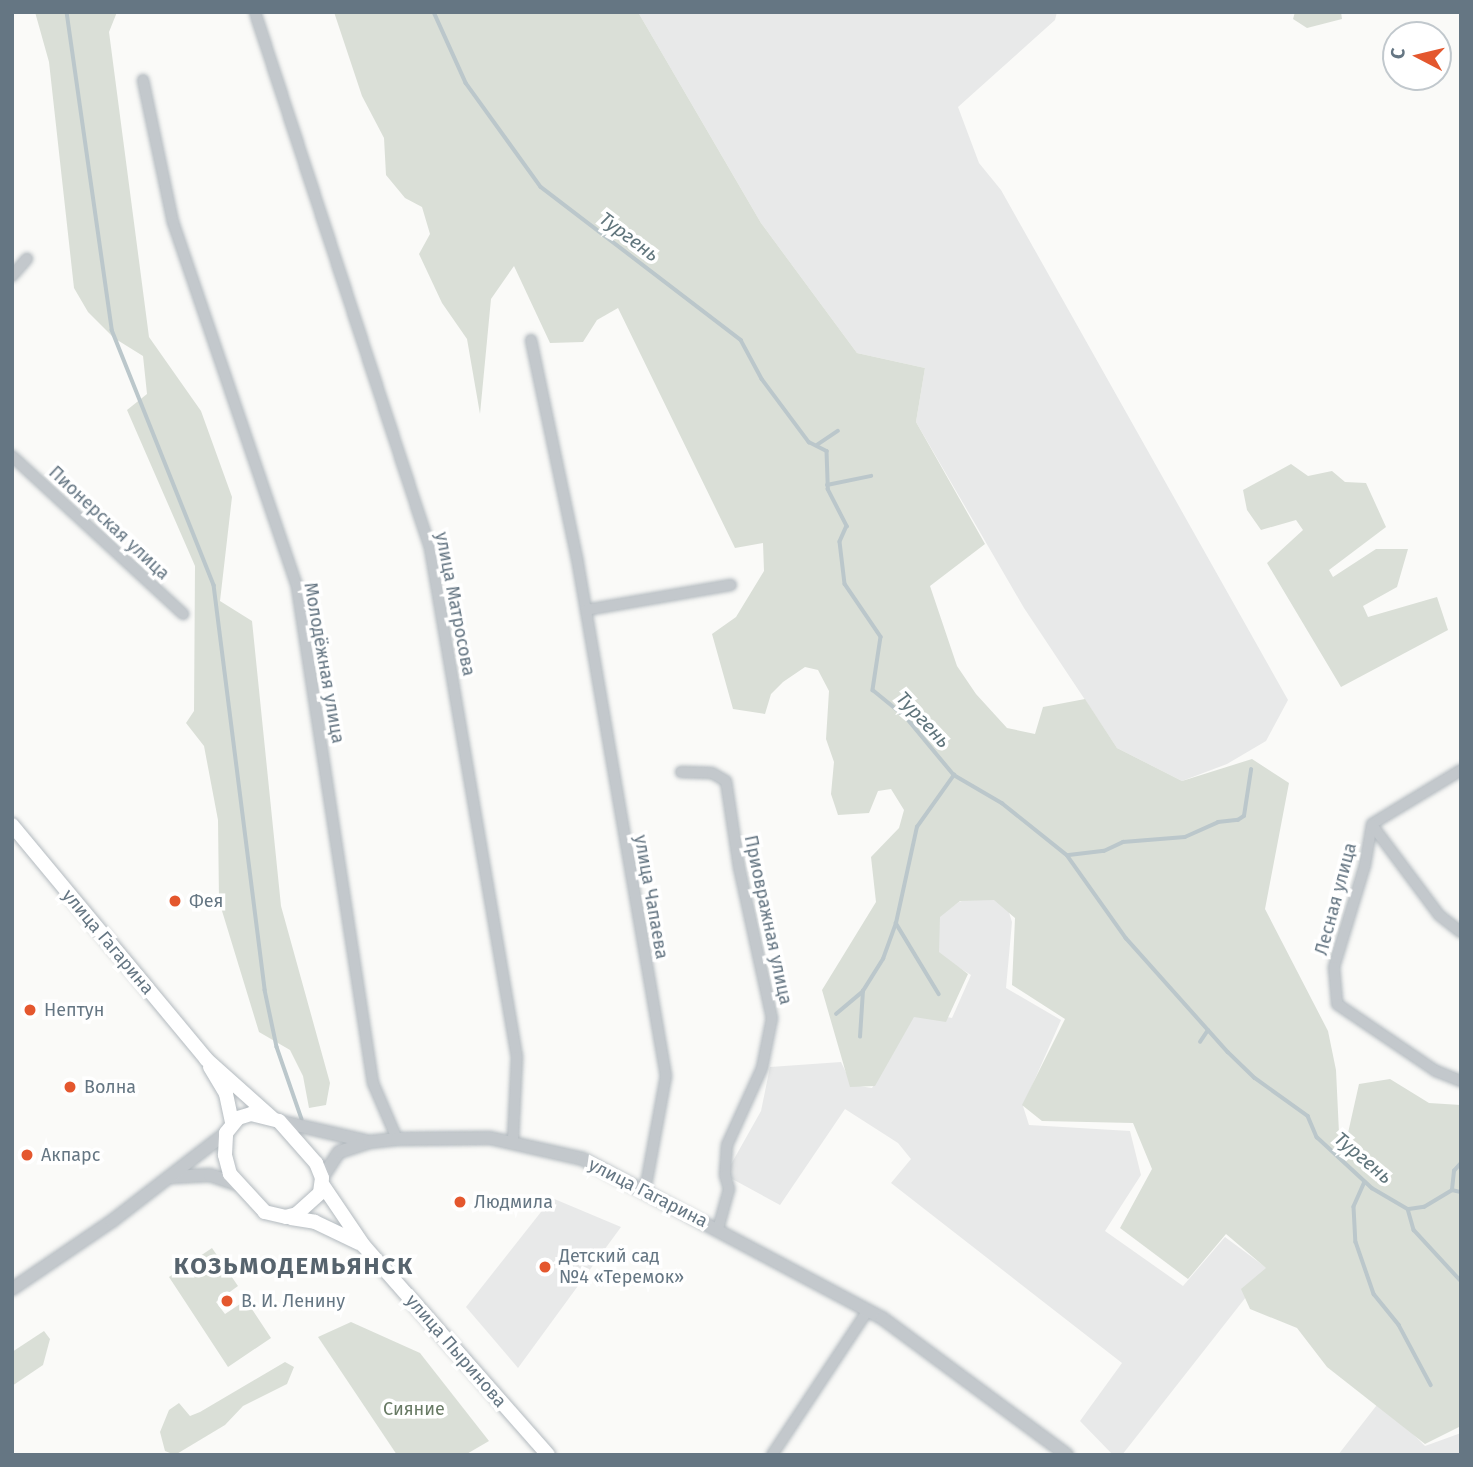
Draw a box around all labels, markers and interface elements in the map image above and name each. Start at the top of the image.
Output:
north arrow [1382,21,1452,91]
text: С [1386,47,1410,60]
water label: Тургень [595,207,663,267]
street label: Пионерская улица [44,462,174,584]
street label: улица Матросова [430,530,480,678]
street label: Молодёжная улица [299,581,349,745]
water label: Тургень [891,687,955,753]
street label: улица Чапаева [629,833,673,961]
street label: Приовражная улица [739,833,797,1007]
street label: Лесная улица [1311,840,1361,958]
street label: улица Гагарина [58,885,158,999]
place label: Фея [189,890,223,912]
marker: Фея [167,893,183,909]
place label: Нептун [44,999,104,1021]
marker: Нептун [22,1002,38,1018]
place label: Волна [84,1076,136,1098]
marker: Волна [62,1079,78,1095]
water label: Тургень [1329,1127,1397,1189]
place label: Акпарс [41,1144,100,1166]
marker: Акпарс [19,1147,35,1163]
street label: улица Гагарина [585,1154,711,1232]
place label: Людмила [474,1191,553,1213]
marker: Людмила [452,1194,468,1210]
place label: Детский сад №4 «Теремок» [559,1246,684,1288]
district label: КОЗЬМОДЕМЬЯНСК [175,1253,413,1281]
marker: Детский сад №4 «Теремок» [537,1259,553,1275]
place label: В. И. Ленину [241,1290,345,1312]
street label: улица Пыринова [401,1290,511,1412]
marker: В. И. Ленину [219,1293,235,1309]
park label: Сияние [383,1398,445,1420]

